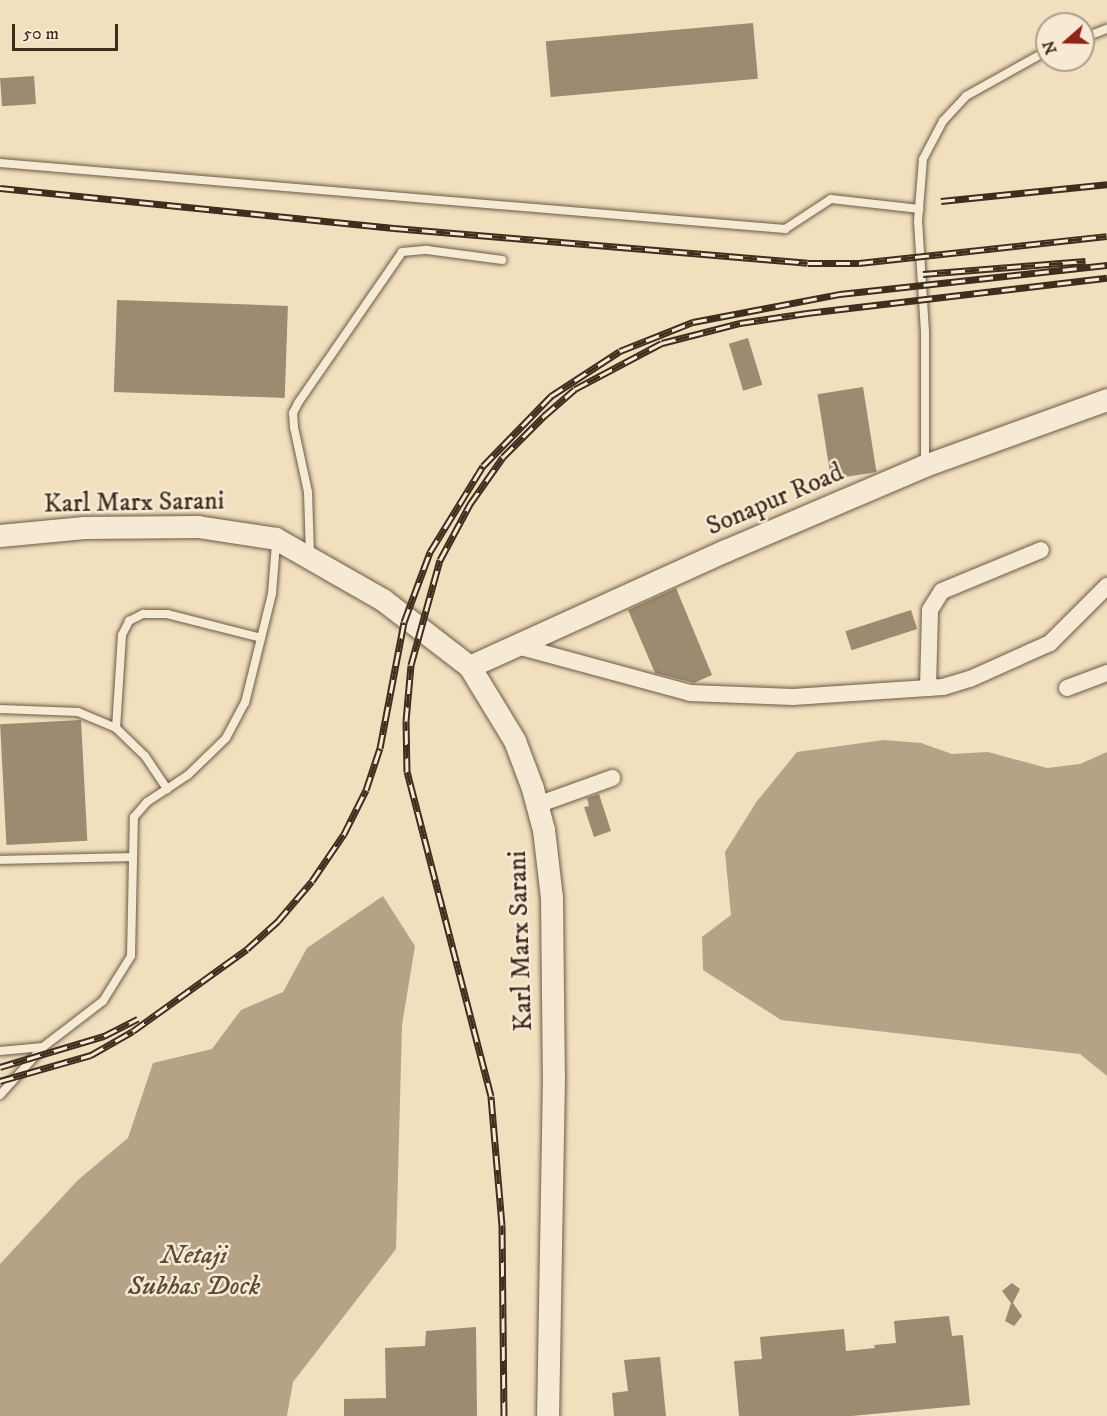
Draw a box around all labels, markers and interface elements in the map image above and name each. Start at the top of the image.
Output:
scale bar [15,12,122,50]
north arrow [1035,12,1095,72]
text: 50 m [23,23,59,45]
text: N [1038,38,1062,57]
street label: Sonapur Road [702,457,848,543]
street label: Karl Marx Sarani [43,486,225,520]
street label: Karl Marx Sarani [502,850,540,1032]
water label: Netaji Subhas Dock [128,1239,260,1302]

